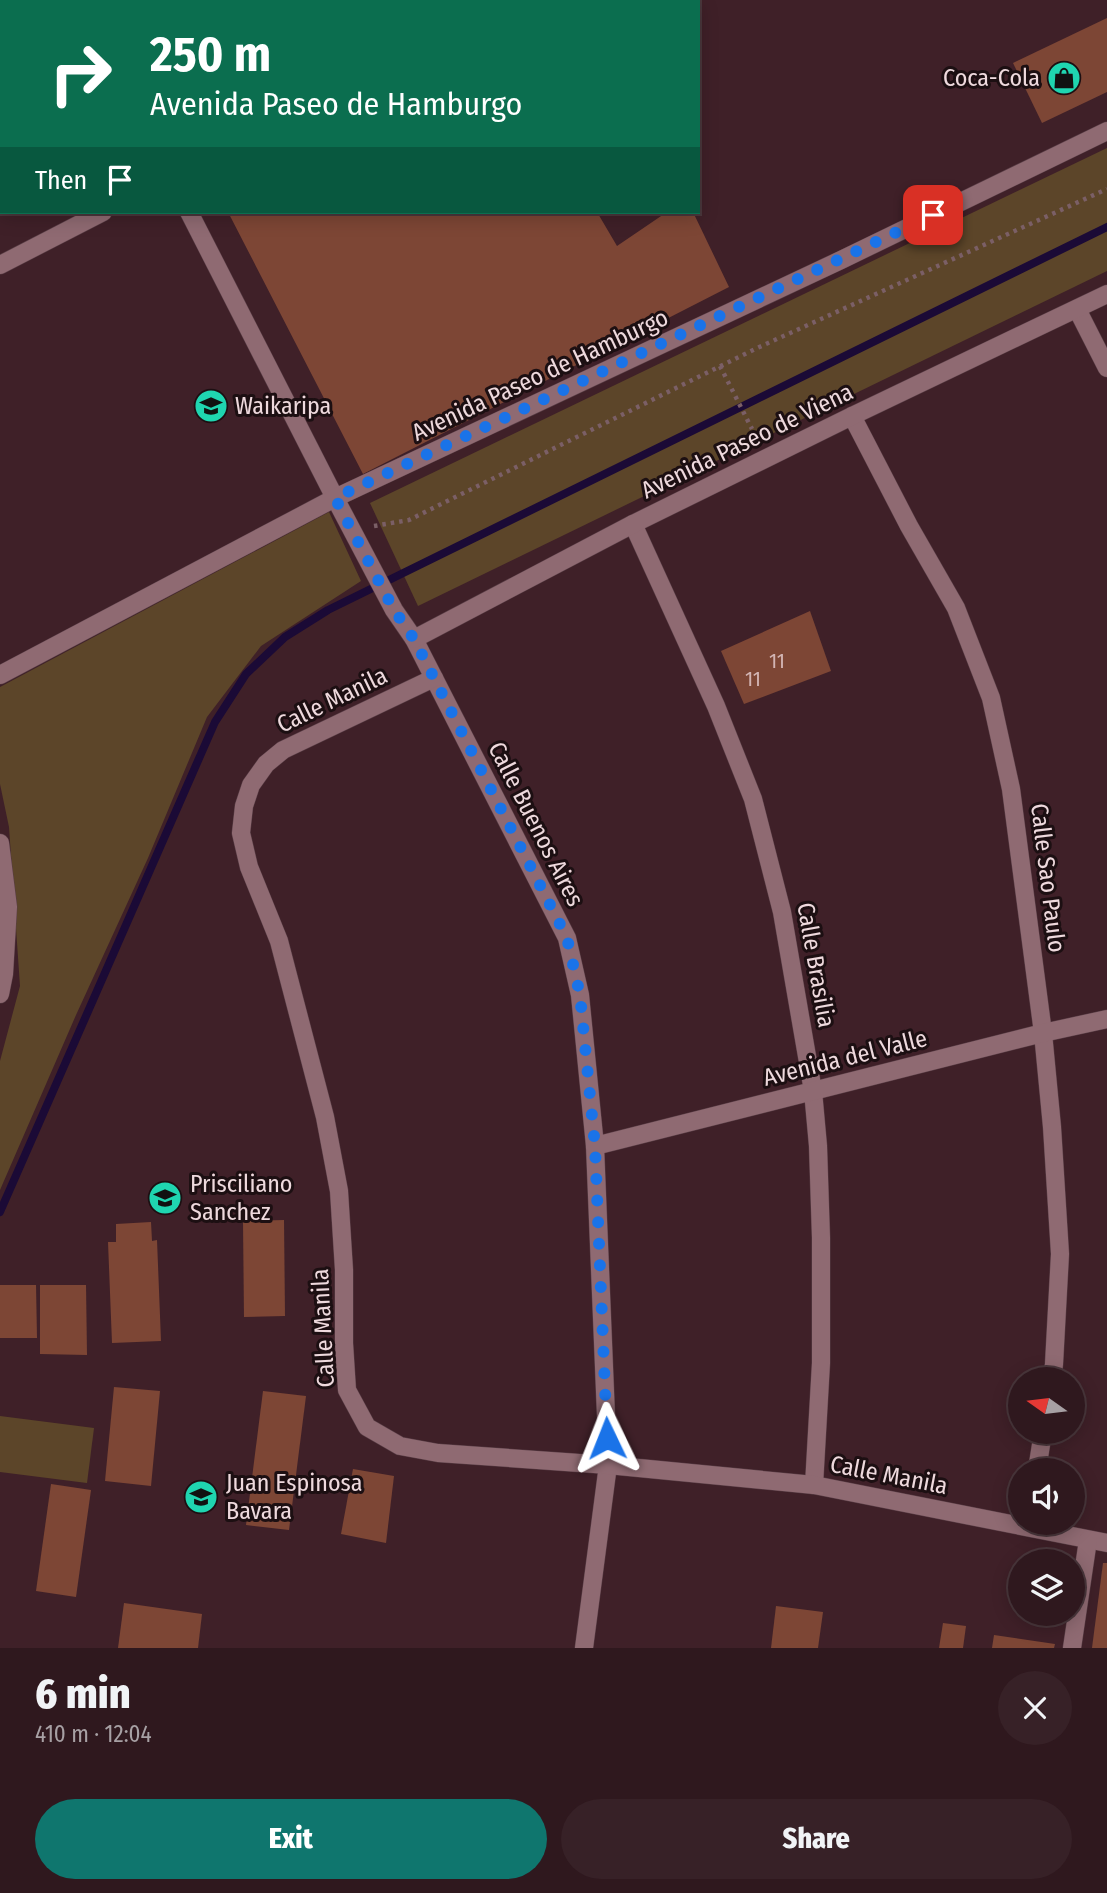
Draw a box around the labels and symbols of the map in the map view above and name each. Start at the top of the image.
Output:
shop icon: Coca-Cola [1045,59,1083,97]
place label: Coca-Cola [943,64,1040,92]
pin [903,185,963,245]
street label: Avenida Paseo de Hamburgo [408,303,672,447]
street label: Avenida Paseo de Viena [637,378,857,504]
school or university icon: Waikaripa [192,387,230,425]
place label: Waikaripa [235,392,331,420]
house number: 11 [769,648,785,674]
street label: Calle Manila [272,661,392,739]
house number: 11 [745,666,761,692]
street label: Calle Buenos Aires [483,737,589,911]
street label: Calle Sao Paulo [1025,802,1071,954]
street label: Calle Brasilia [791,900,841,1030]
street label: Avenida del Valle [760,1024,930,1092]
place label: Prisciliano Sanchez [190,1170,292,1226]
school or university icon: Prisciliano Sanchez [146,1179,184,1217]
street label: Calle Manila [306,1268,340,1388]
north arrow [1008,1367,1085,1444]
position arrow [570,1401,644,1475]
street label: Calle Manila [828,1450,950,1500]
place label: Juan Espinosa Bavara [226,1469,362,1525]
school or university icon: Juan Espinosa Bavara [182,1478,220,1516]

